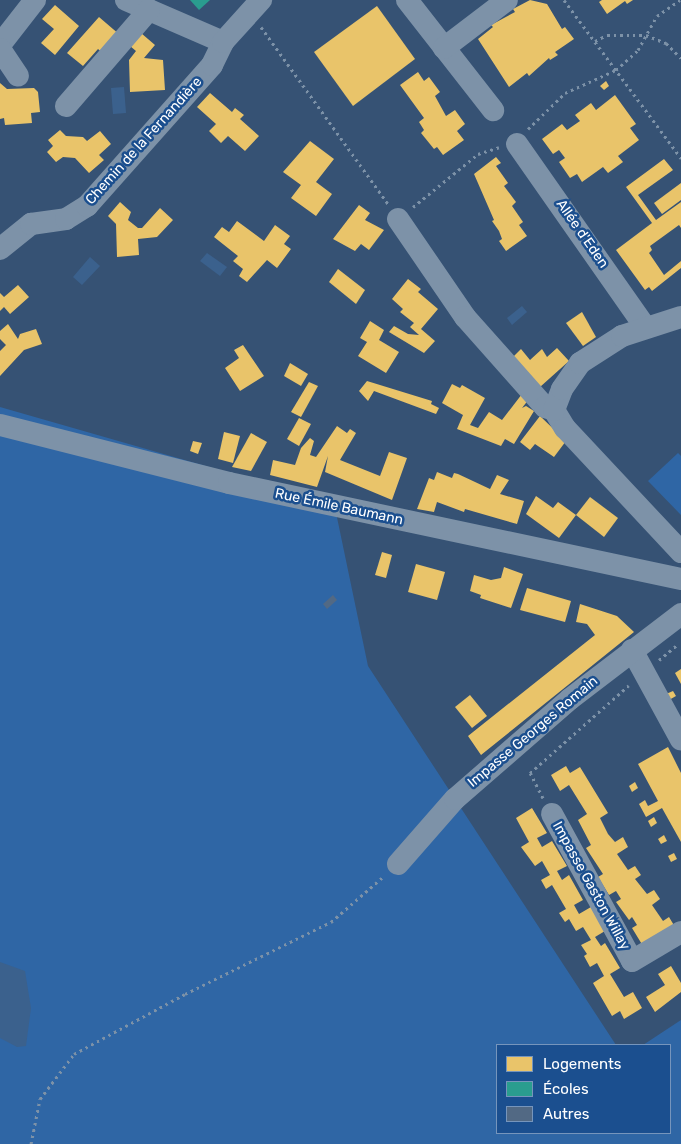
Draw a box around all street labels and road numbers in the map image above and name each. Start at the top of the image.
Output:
street label: Chemin de la Fernandière [82,74,206,208]
street label: Allée d'Eden [552,197,612,271]
street label: Rue Émile Baumann [273,485,405,529]
street label: Impasse Georges Romain [465,673,601,791]
street label: Impasse Gaston Willay [549,819,633,953]

